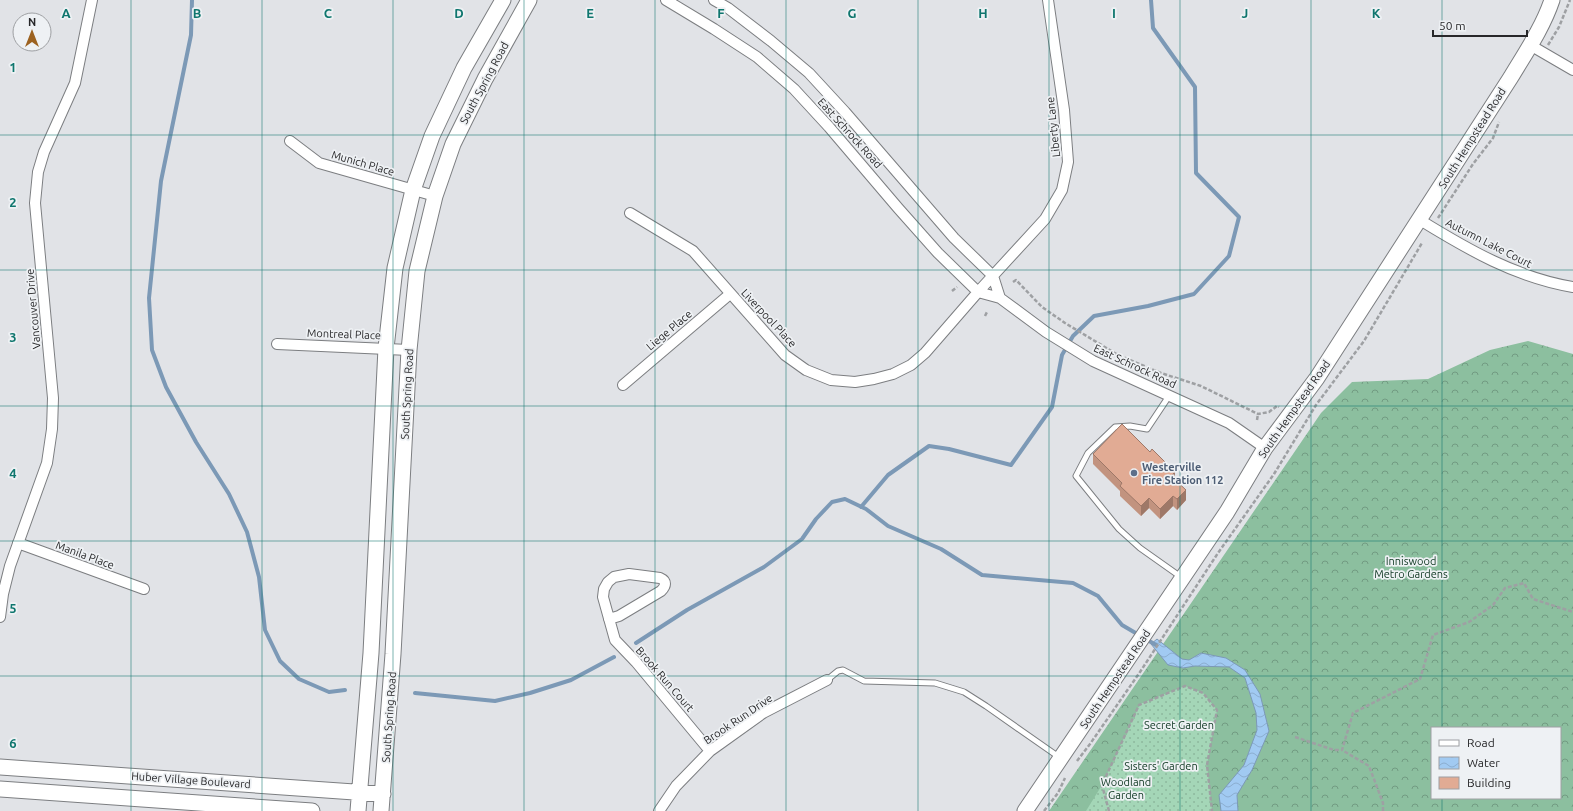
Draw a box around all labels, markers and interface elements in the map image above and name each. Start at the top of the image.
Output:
text: A [61,6,71,20]
text: B [193,6,202,20]
text: C [324,6,333,20]
text: D [454,6,464,20]
text: E [586,6,594,20]
text: F [717,6,725,20]
text: G [848,6,857,20]
text: H [978,6,988,20]
text: I [1112,6,1116,20]
text: J [1242,6,1248,20]
text: K [1372,6,1381,20]
north arrow [12,12,52,52]
scale bar [1433,12,1527,38]
text: N [28,16,36,28]
text: 50 m [1439,19,1466,32]
street label: South Spring Road [457,40,511,126]
text: 1 [9,60,17,74]
street label: South Hempstead Road [1436,85,1508,191]
street label: East Schrock Road [816,96,884,170]
street label: Liberty Lane [1044,96,1062,158]
street label: Munich Place [330,148,396,178]
text: 2 [9,195,17,209]
street label: Autumn Lake Court [1444,216,1535,270]
street label: Vancouver Drive [24,268,42,350]
street label: Liverpool Place [739,287,799,349]
street label: Liege Place [644,308,694,352]
street label: Montreal Place [307,327,381,341]
text: 3 [9,330,17,344]
street label: East Schrock Road [1092,342,1178,390]
street label: South Spring Road [399,348,415,440]
street label: South Hempstead Road [1256,358,1332,460]
place label: Westerville Fire Station 112 [1142,461,1224,486]
text: 4 [9,466,17,480]
marker: Westerville Fire Station 112 [1129,468,1139,478]
street label: Manila Place [54,539,116,571]
park label: Inniswood Metro Gardens [1374,555,1448,580]
text: 5 [9,601,17,615]
street label: South Hempstead Road [1077,627,1153,731]
street label: Brook Run Court [634,644,697,714]
street label: South Spring Road [380,671,398,763]
street label: Brook Run Drive [701,692,775,746]
park label: Secret Garden [1144,719,1214,731]
legend [1431,727,1561,799]
text: 6 [9,736,17,750]
text: Road [1467,736,1495,749]
text: Water [1467,756,1500,769]
park label: Sisters' Garden [1124,760,1198,772]
street label: Huber Village Boulevard [131,770,251,790]
park label: Woodland Garden [1101,776,1151,801]
text: Building [1467,776,1511,789]

